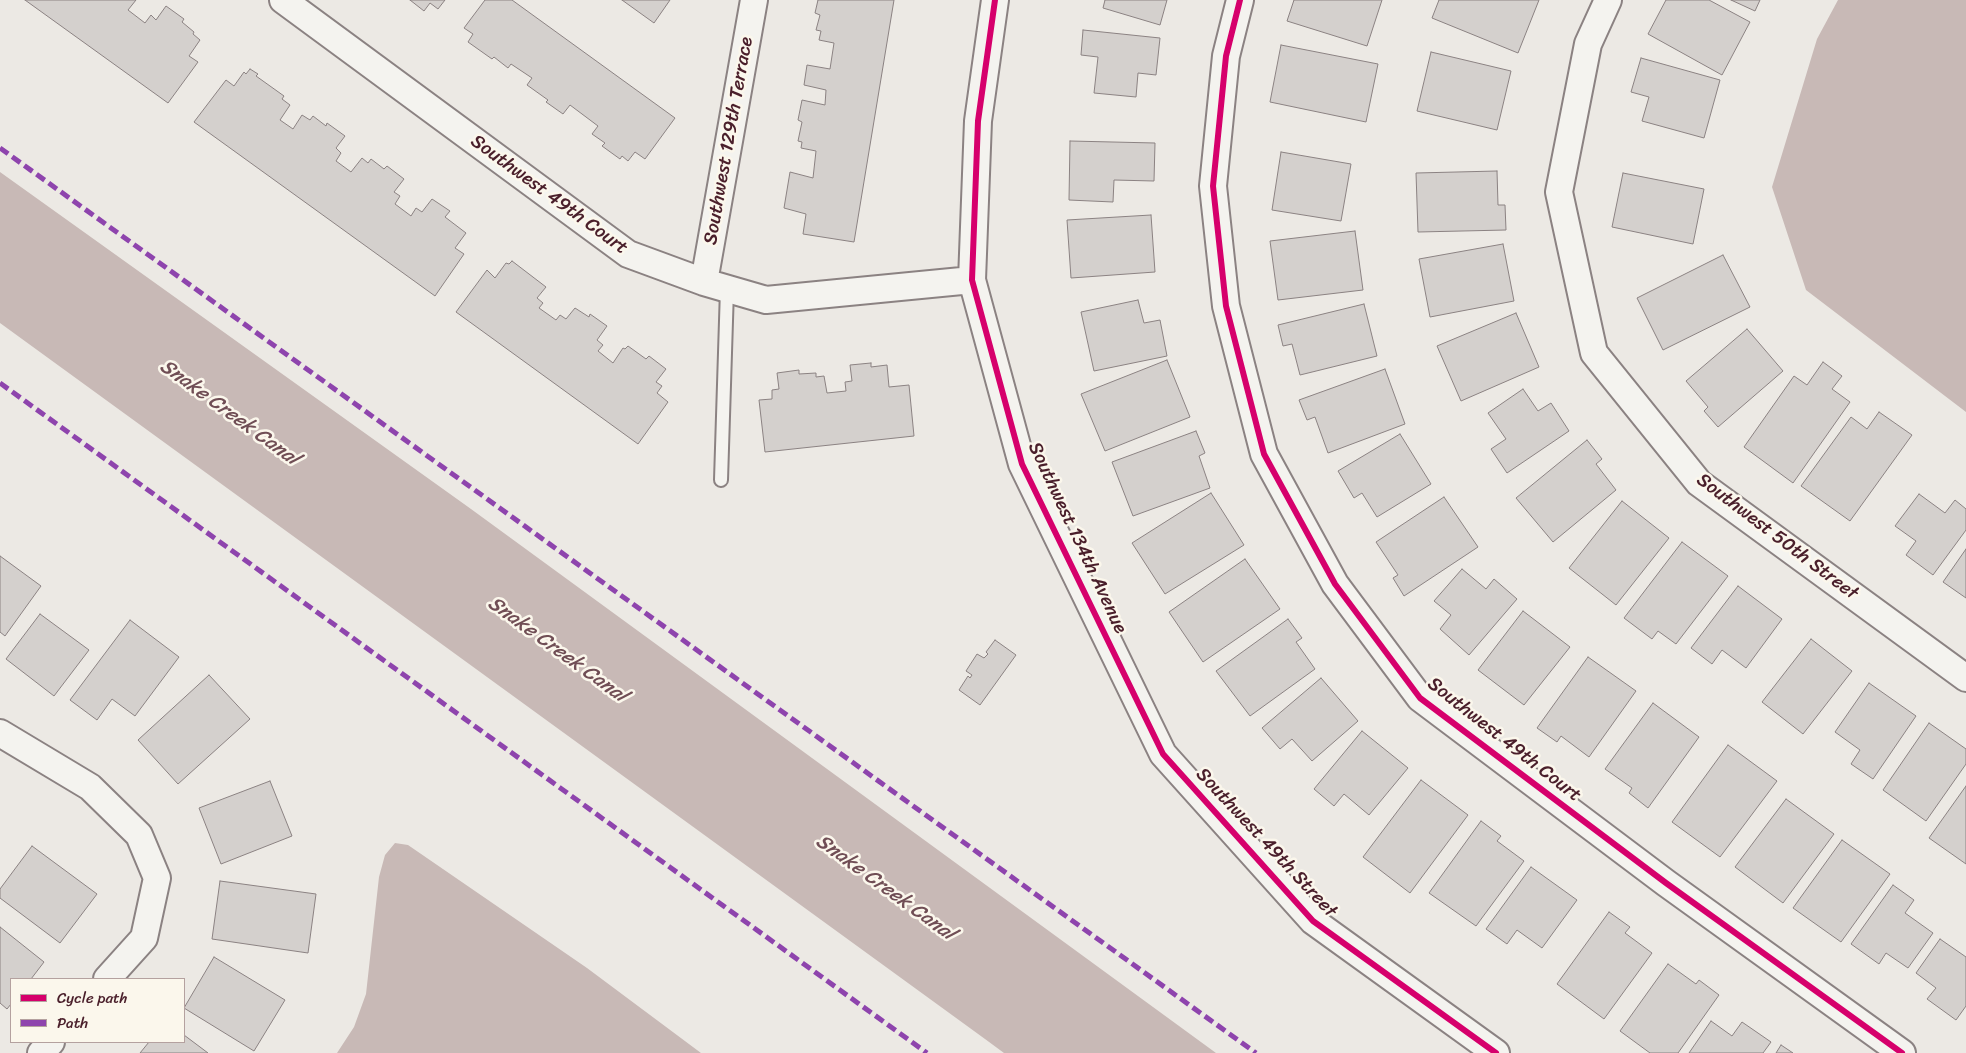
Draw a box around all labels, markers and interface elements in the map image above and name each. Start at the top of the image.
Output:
street label: Southwest 129th Terrace [699,35,759,247]
street label: Southwest 49th Court [466,130,632,260]
water label: Snake Creek Canal [155,355,303,471]
street label: Southwest 134th Avenue [1023,439,1131,637]
street label: Southwest 50th Street [1692,469,1862,605]
water label: Snake Creek Canal [483,592,631,708]
street label: Southwest 49th Court [1423,673,1585,807]
street label: Southwest 49th Street [1191,763,1341,923]
water label: Snake Creek Canal [811,830,959,946]
legend [10,978,185,1043]
text: Cycle path [57,985,127,1011]
text: Path [57,1010,88,1036]

